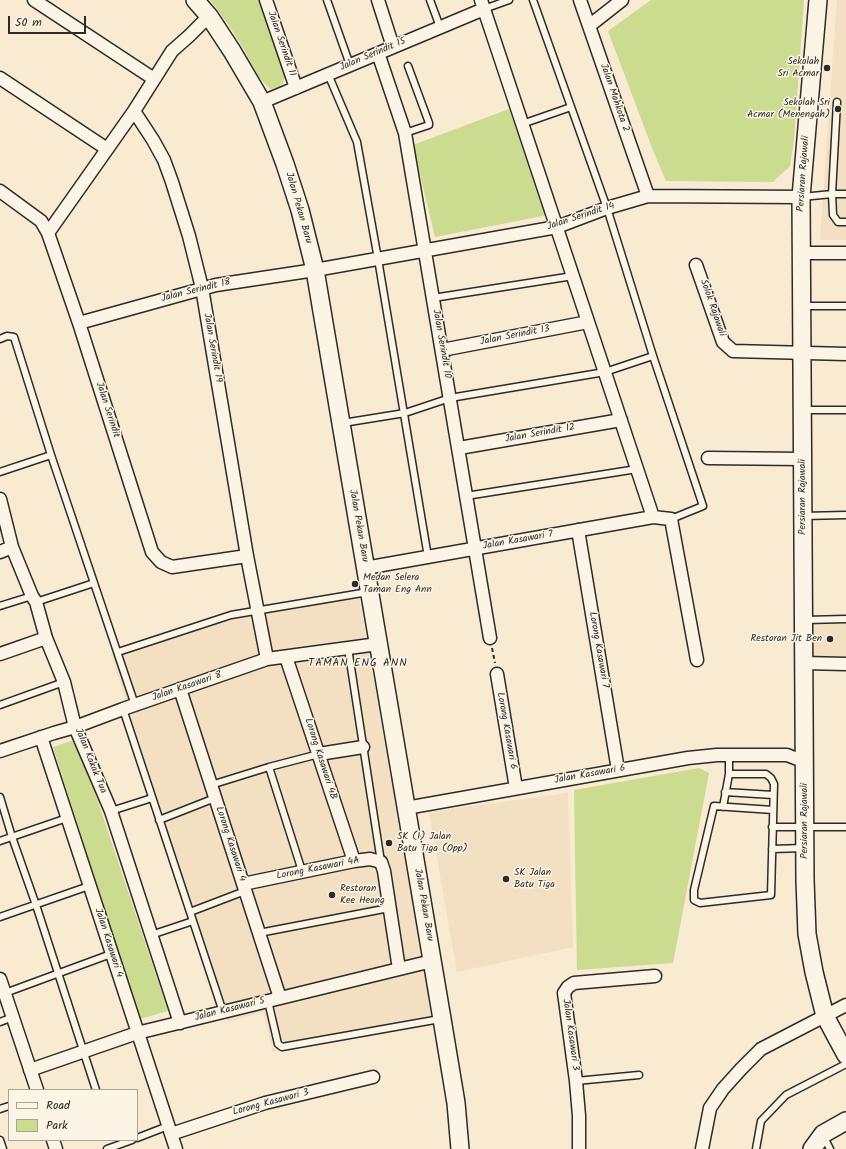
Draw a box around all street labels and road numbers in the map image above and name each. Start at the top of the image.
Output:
street label: Jalan Serindit 11 [264,10,298,78]
street label: Jalan Serindit 15 [338,36,408,74]
street label: Jalan Mahkota 2 [597,62,631,134]
street label: Persiaran Rajawali [795,136,813,212]
street label: Jalan Pekan Baru [282,171,314,245]
street label: Jalan Serindit 14 [546,200,616,234]
street label: Jalan Serindit 18 [160,277,232,305]
street label: Solok Rajawali [697,278,727,338]
street label: Jalan Serindit 10 [429,308,453,380]
street label: Jalan Serindit 19 [200,313,224,383]
street label: Jalan Serindit 13 [479,323,551,349]
street label: Jalan Serindit [92,381,122,439]
street label: Jalan Serindit 12 [504,422,576,446]
street label: Persiaran Rajawali [797,459,809,535]
street label: Jalan Pekan Baru [346,489,370,563]
street label: Jalan Kasawari 7 [482,529,554,553]
street label: Lorong Kasawari 7 [585,611,611,689]
street label: Jalan Kasawari 8 [151,670,223,704]
street label: Lorong Kasawari 6 [493,691,519,771]
street label: Lorong Kasawari 4B [301,717,339,801]
street label: Jalan Kakak Tua [71,727,109,795]
street label: Jalan Kasawari 6 [553,763,627,787]
street label: Persiaran Rajawali [799,783,811,859]
street label: Lorong Kasawari 4 [212,805,248,883]
street label: Lorong Kasawari 4A [276,855,360,883]
street label: Jalan Pekan Baru [411,868,435,942]
street label: Jalan Kasawari 4 [91,907,125,979]
street label: Jalan Kasawari 5 [194,995,266,1025]
street label: Jalan Kasawari 3 [559,998,581,1072]
street label: Lorong Kasawari 3 [232,1087,310,1119]

